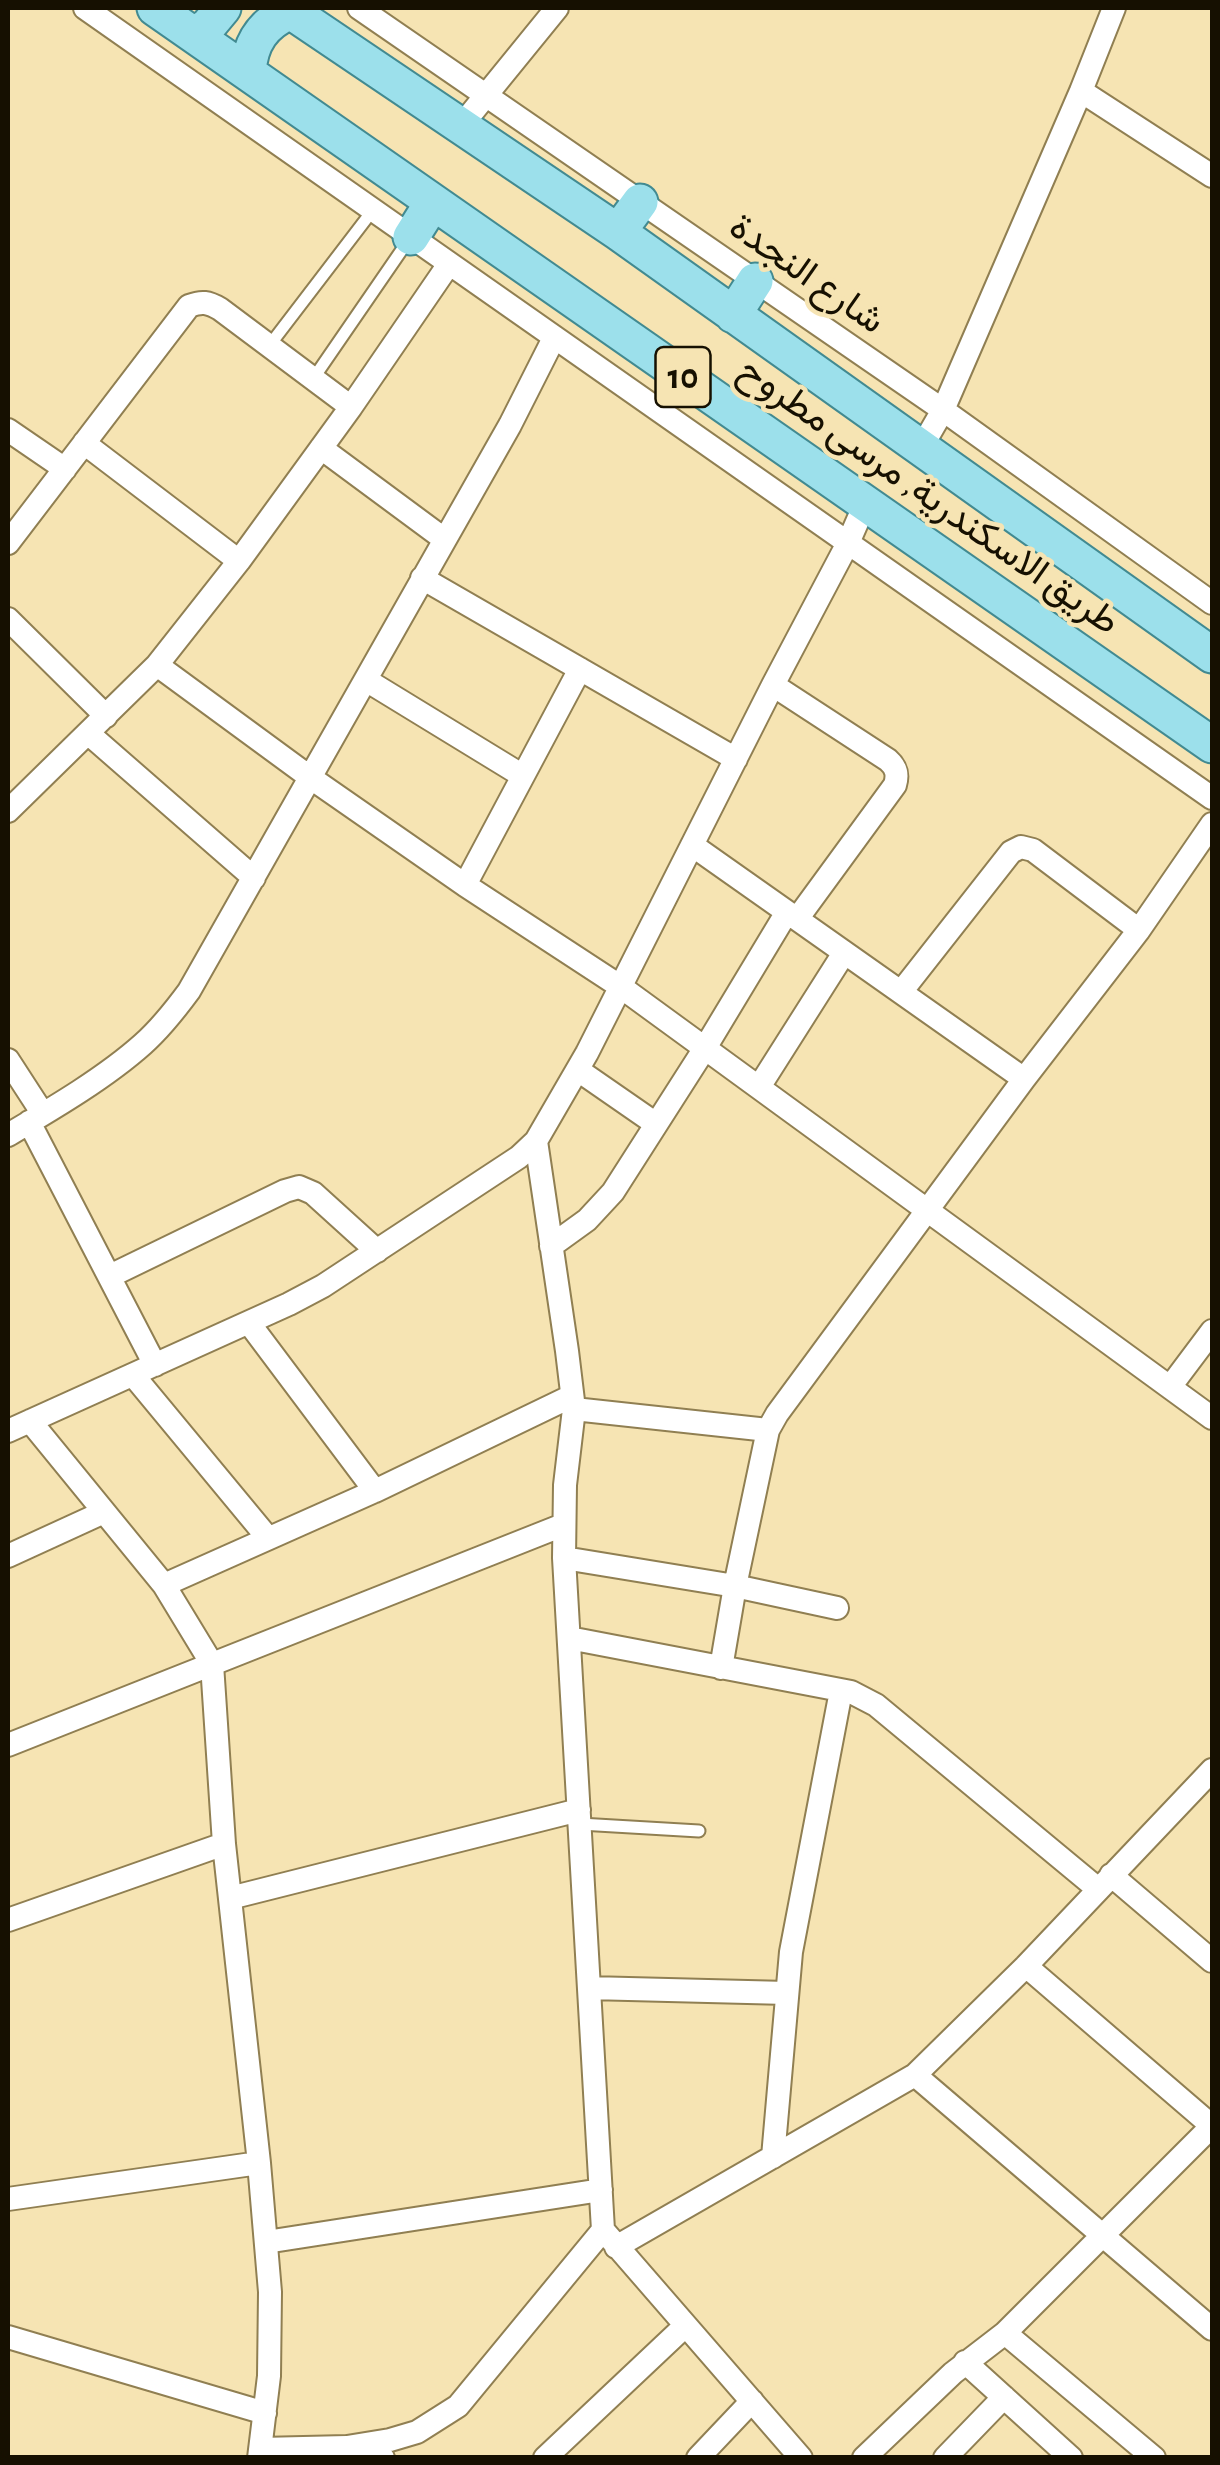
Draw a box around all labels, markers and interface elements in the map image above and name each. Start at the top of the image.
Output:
street label: شارع النجدة [721,204,893,344]
road number: 10 [656,347,710,407]
street label: طريق الاسكندرية, مرسى مطروح [730,347,1128,645]

